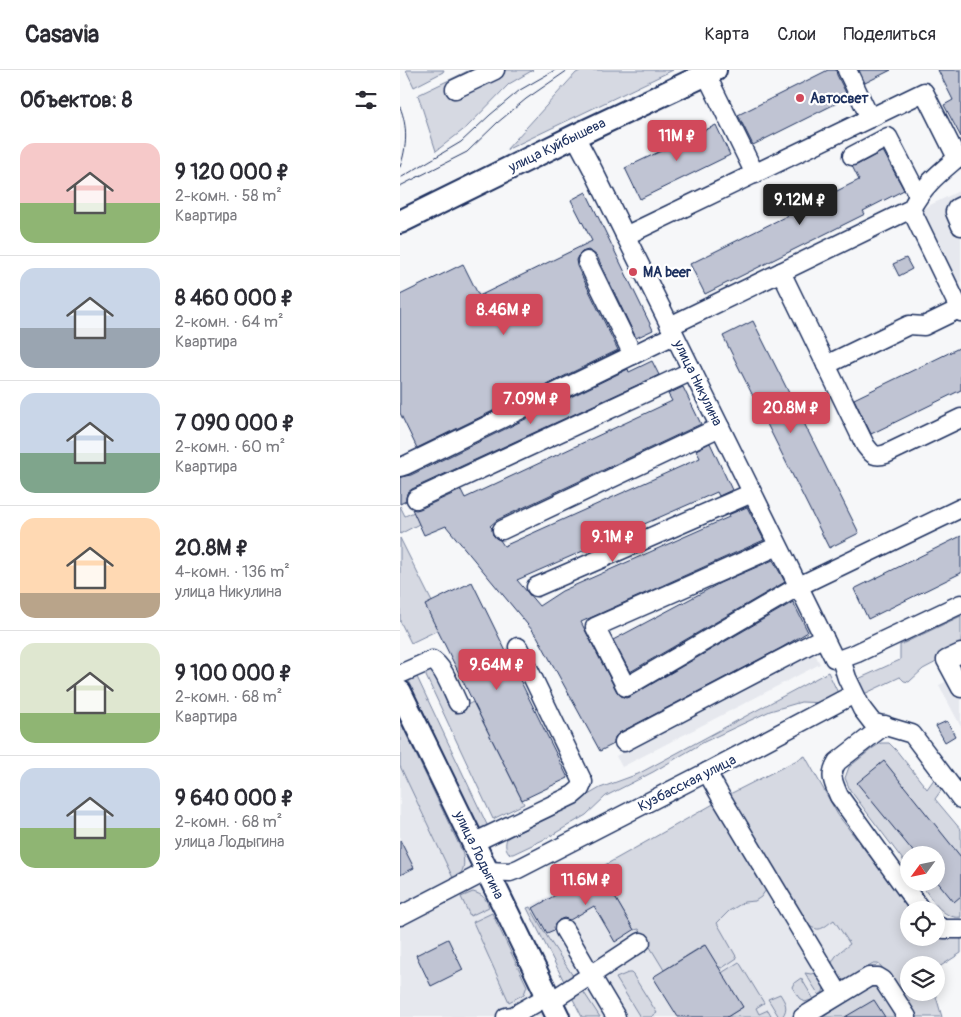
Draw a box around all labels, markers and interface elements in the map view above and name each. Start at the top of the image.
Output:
text: Casavia [25,20,99,49]
text: Карта [705,23,749,46]
text: Слои [777,23,815,46]
text: Поделиться [843,23,936,46]
icon: filters [352,86,380,114]
text: Объектов: 8 [20,87,132,114]
place label: Автосвет [810,90,869,107]
marker: Автосвет [794,92,806,104]
street label: улица Куйбышева [505,114,608,176]
pin: 11M ₽ [642,119,712,162]
text: 11M ₽ [658,126,696,146]
text: 9 120 000 ₽ [175,159,289,186]
icon: home [60,163,120,223]
pin: 9.12M ₽ [754,184,846,226]
text: 2-комн. · 58 m² [175,186,282,206]
text: 9.12M ₽ [774,190,826,210]
text: Квартира [175,206,237,226]
place label: MA beer [643,264,692,281]
marker: MA beer [627,266,639,278]
text: 8 460 000 ₽ [175,285,294,312]
icon: home [60,288,120,348]
pin: 8.46M ₽ [458,294,550,336]
text: 8.46M ₽ [477,300,531,320]
text: 2-комн. · 64 m² [175,312,284,332]
text: Квартира [175,332,237,352]
street label: улица Никулина [669,336,726,429]
pin: 7.09M ₽ [485,382,577,425]
text: 7.09M ₽ [503,389,559,409]
pin: 20.8M ₽ [745,392,837,434]
text: 20.8M ₽ [763,398,819,418]
text: 7 090 000 ₽ [175,410,295,437]
icon: home [60,413,120,473]
text: 2-комн. · 60 m² [175,437,285,457]
text: Квартира [175,457,237,477]
pin: 9.1M ₽ [572,520,654,563]
text: 9.1M ₽ [592,527,634,547]
text: 20.8M ₽ [175,535,249,562]
icon: home [60,538,120,598]
text: 4-комн. · 136 m² [175,562,290,582]
text: улица Никулина [175,582,282,602]
pin: 9.64M ₽ [451,648,543,691]
text: 9.64M ₽ [470,655,524,675]
text: 9 100 000 ₽ [175,660,292,687]
icon: home [60,663,120,723]
text: 2-комн. · 68 m² [175,687,282,707]
text: Квартира [175,707,237,727]
street label: Кузбасская улица [635,751,739,815]
text: 9 640 000 ₽ [175,785,294,812]
icon: home [60,788,120,848]
street label: улица Лодыгина [450,807,508,902]
text: 2-комн. · 68 m² [175,812,282,832]
text: улица Лодыгина [175,832,284,852]
north arrow [900,846,945,891]
map controls [900,846,945,1001]
pin: 11.6M ₽ [540,864,632,906]
text: 11.6M ₽ [561,870,611,890]
button: locate [900,901,945,946]
button: layers [900,956,945,1001]

